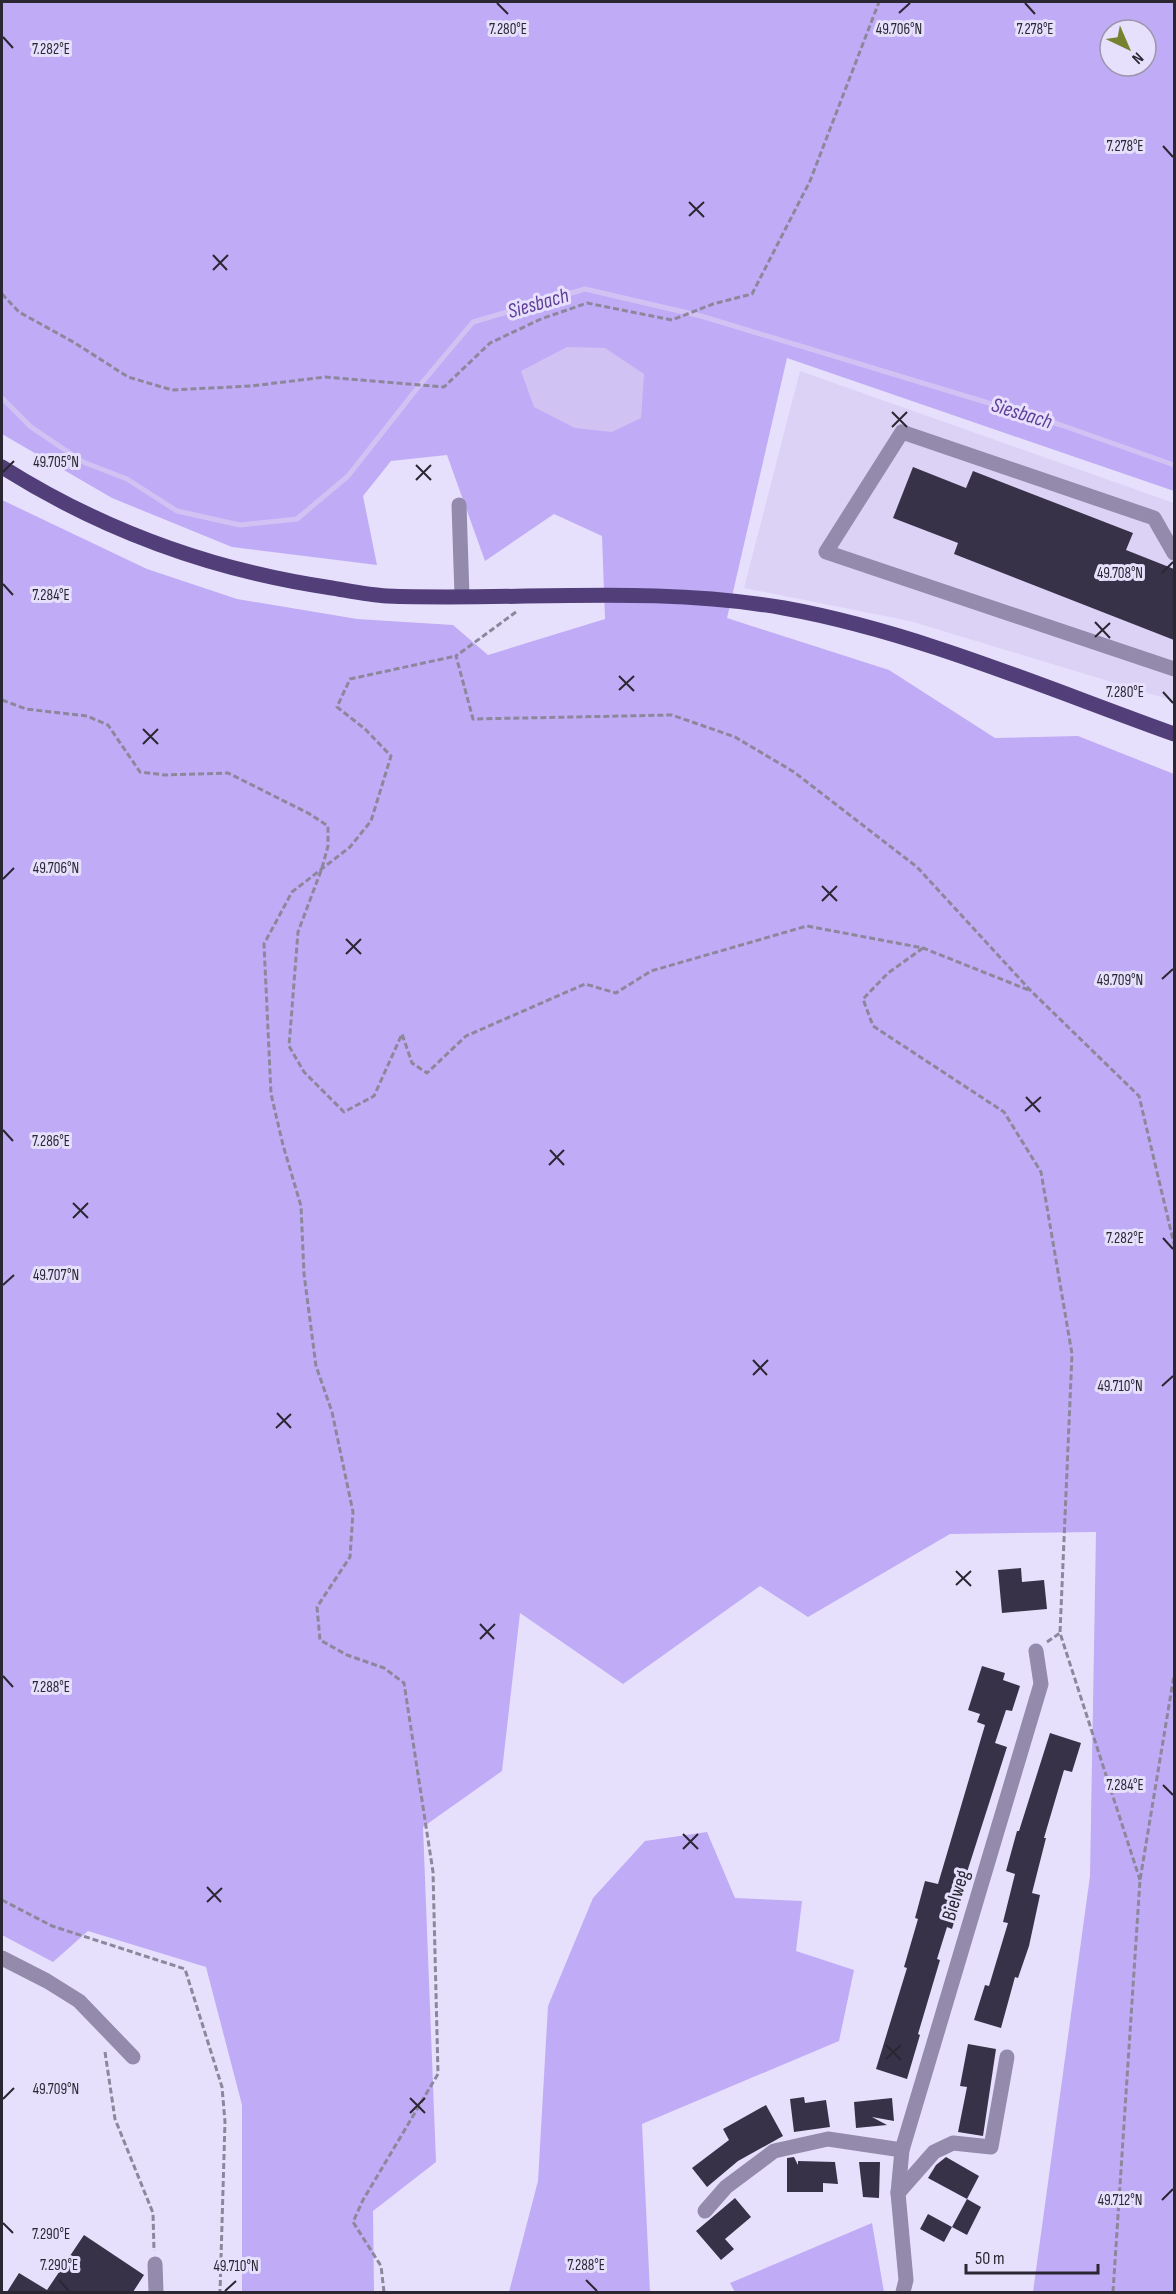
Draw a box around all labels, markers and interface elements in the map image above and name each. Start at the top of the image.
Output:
north arrow [1098,18,1158,78]
text: 7.280°E [489,20,527,39]
text: 49.706°N [876,20,922,39]
text: 7.278°E [1016,20,1054,39]
text: 7.282°E [32,40,70,59]
text: N [1128,48,1147,68]
text: 7.278°E [1106,137,1144,156]
water label: Siesbach [505,283,572,324]
water label: Siesbach [988,392,1055,435]
text: 49.705°N [33,453,79,472]
text: 49.708°N [1097,564,1143,583]
text: 7.284°E [32,586,70,605]
text: 7.280°E [1106,683,1144,702]
text: 49.706°N [33,859,79,878]
text: 49.709°N [1097,971,1143,990]
text: 7.286°E [32,1132,70,1151]
text: 7.282°E [1106,1229,1144,1248]
text: 49.707°N [33,1266,79,1285]
text: 49.710°N [1097,1377,1143,1396]
text: 7.288°E [32,1678,70,1697]
text: 7.284°E [1106,1776,1144,1795]
street label: Bielweg [937,1867,975,1923]
text: 49.709°N [33,2080,79,2099]
text: 49.712°N [1098,2191,1142,2210]
text: 7.290°E [32,2225,70,2244]
scale bar [966,2237,1098,2275]
text: 50 m [975,2248,1005,2269]
text: 7.290°E [40,2256,78,2275]
text: 7.288°E [567,2256,605,2275]
text: 49.710°N [213,2257,259,2276]

